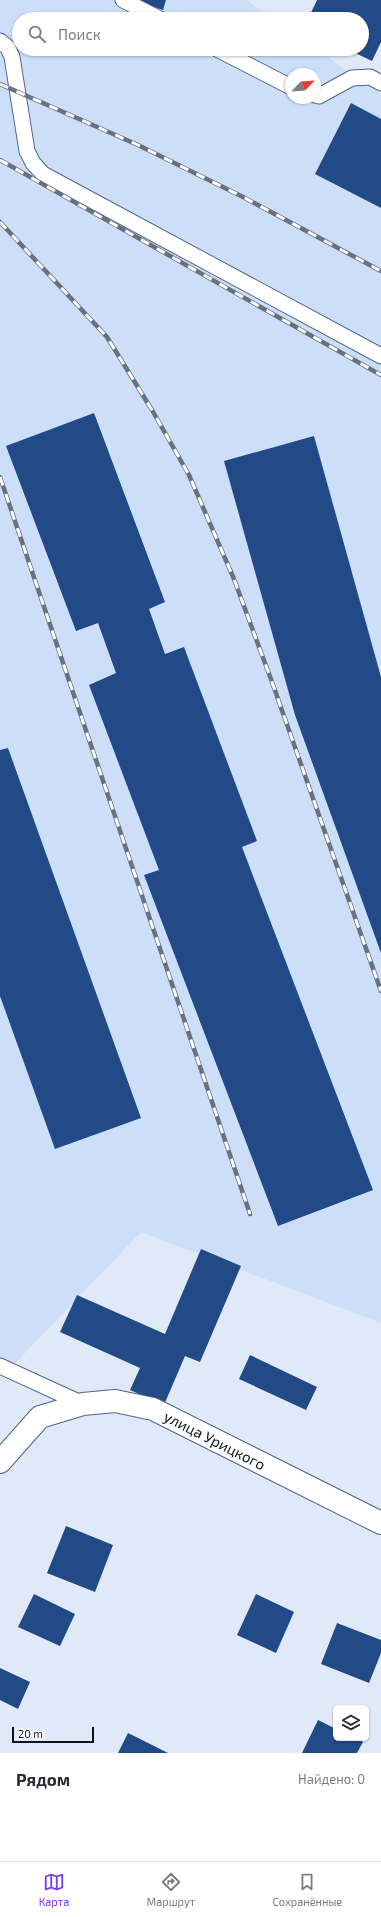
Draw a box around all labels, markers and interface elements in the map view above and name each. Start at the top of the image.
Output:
search box [12,12,369,56]
icon: search [26,23,48,45]
text: Поиск [58,25,101,43]
north arrow [285,68,321,104]
street label: улица Урицкого [161,1407,269,1474]
map controls [333,1705,369,1741]
button: layers [333,1705,369,1741]
scale bar [12,1725,94,1744]
text: 20 m [18,1727,43,1740]
text: Рядом [16,1769,70,1789]
text: Найдено: 0 [298,1771,365,1787]
tab: Карта [39,1871,69,1908]
tab: Маршрут [147,1871,195,1908]
tab: Сохранённые [273,1871,342,1908]

